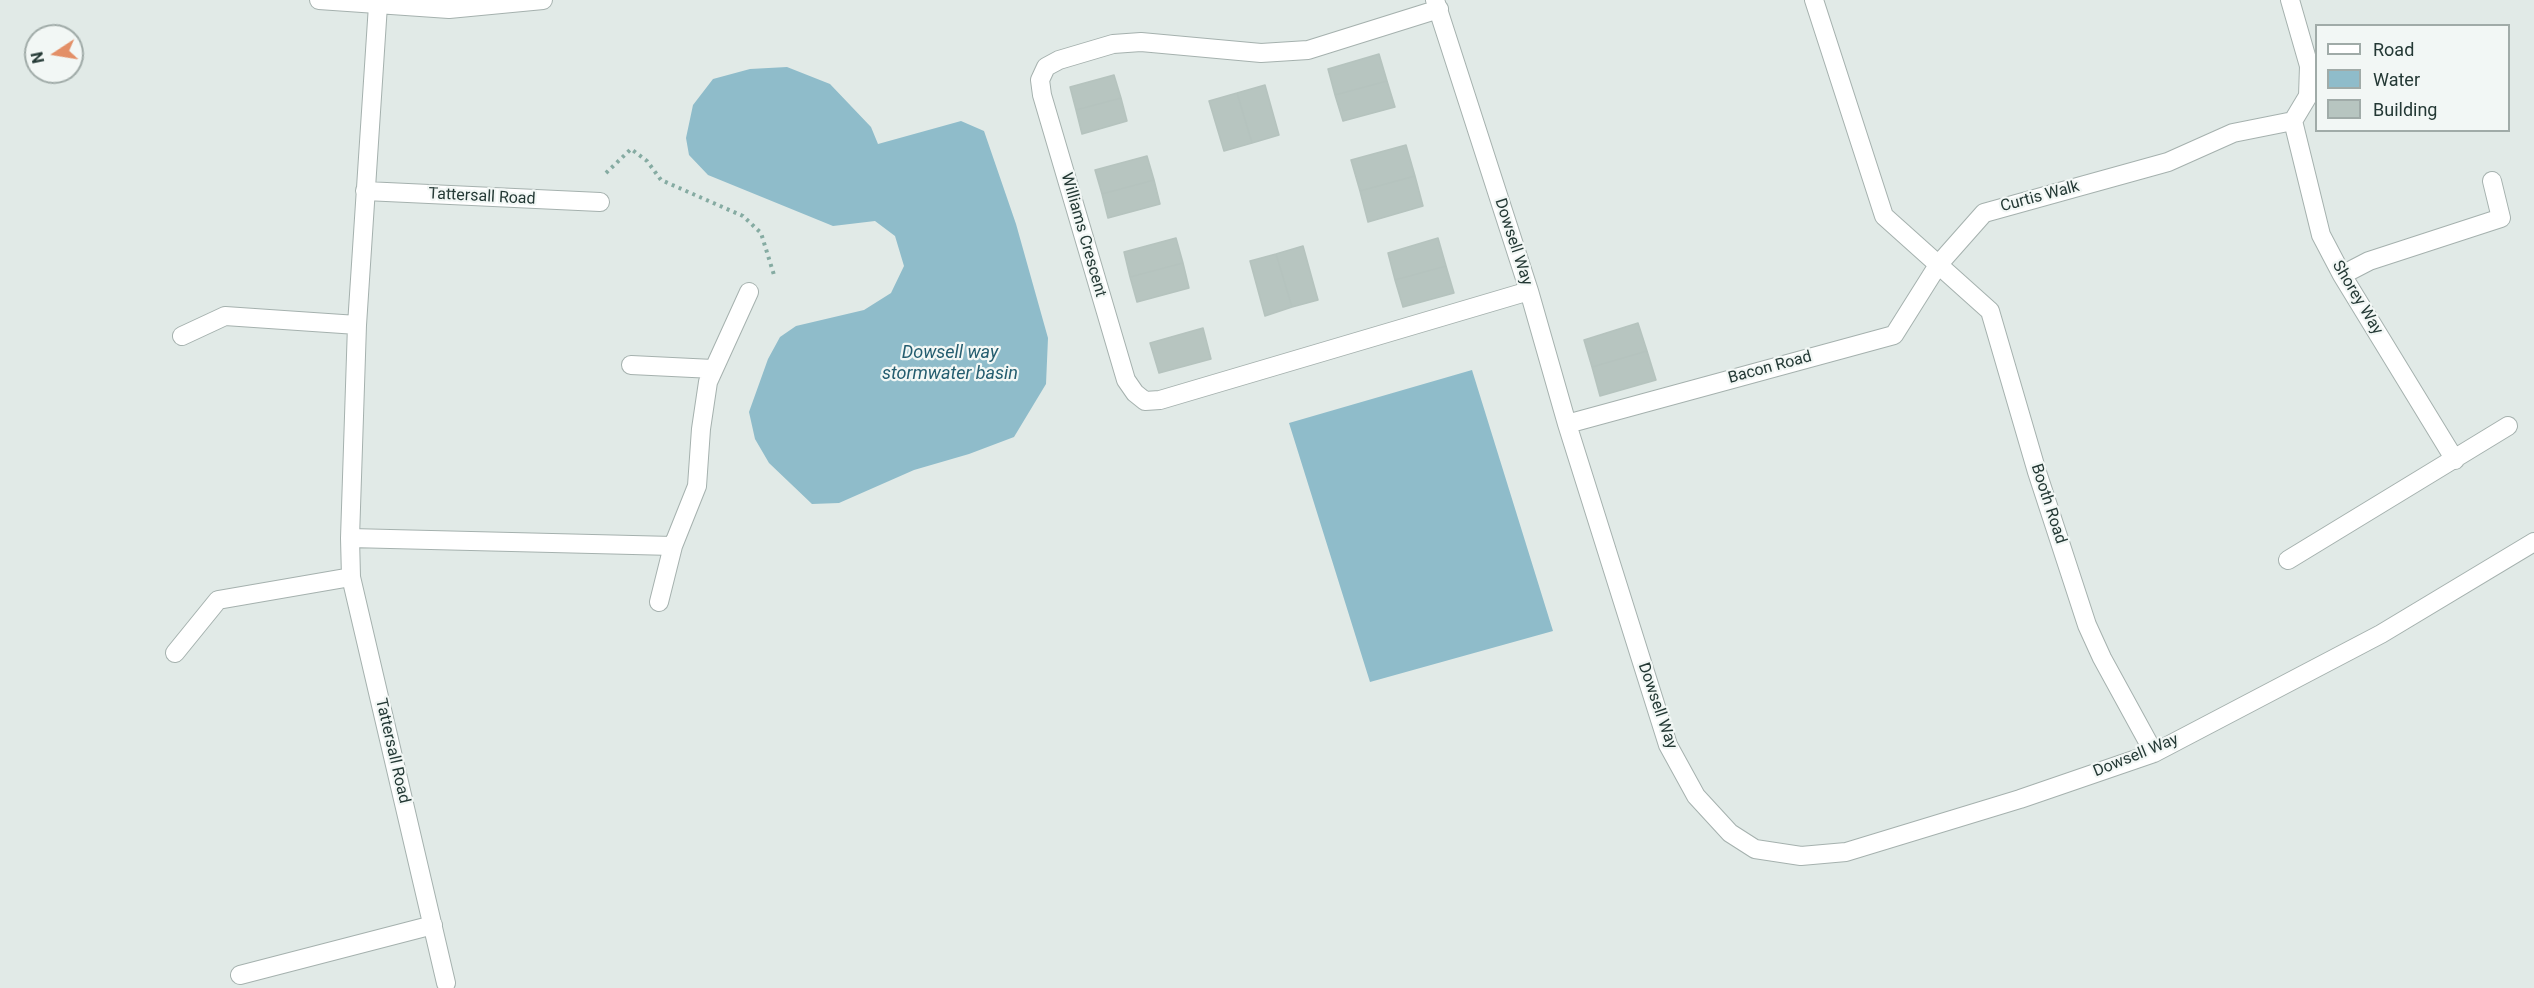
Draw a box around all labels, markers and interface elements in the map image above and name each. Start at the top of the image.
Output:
north arrow [24,24,84,84]
legend [2315,24,2510,132]
text: Road [2373,39,2414,60]
text: N [27,50,48,65]
text: Water [2373,69,2420,90]
text: Building [2373,99,2437,120]
street label: Williams Crescent [1056,171,1110,299]
street label: Curtis Walk [1998,177,2082,217]
street label: Tattersall Road [428,185,536,209]
street label: Dowsell Way [1490,196,1536,288]
street label: Shorey Way [2327,258,2387,338]
water label: Dowsell way stormwater basin [882,342,1018,385]
street label: Bacon Road [1726,348,1814,388]
street label: Booth Road [2026,462,2070,546]
street label: Dowsell Way [1633,660,1681,752]
street label: Tattersall Road [371,697,413,805]
street label: Dowsell Way [2091,730,2181,782]

